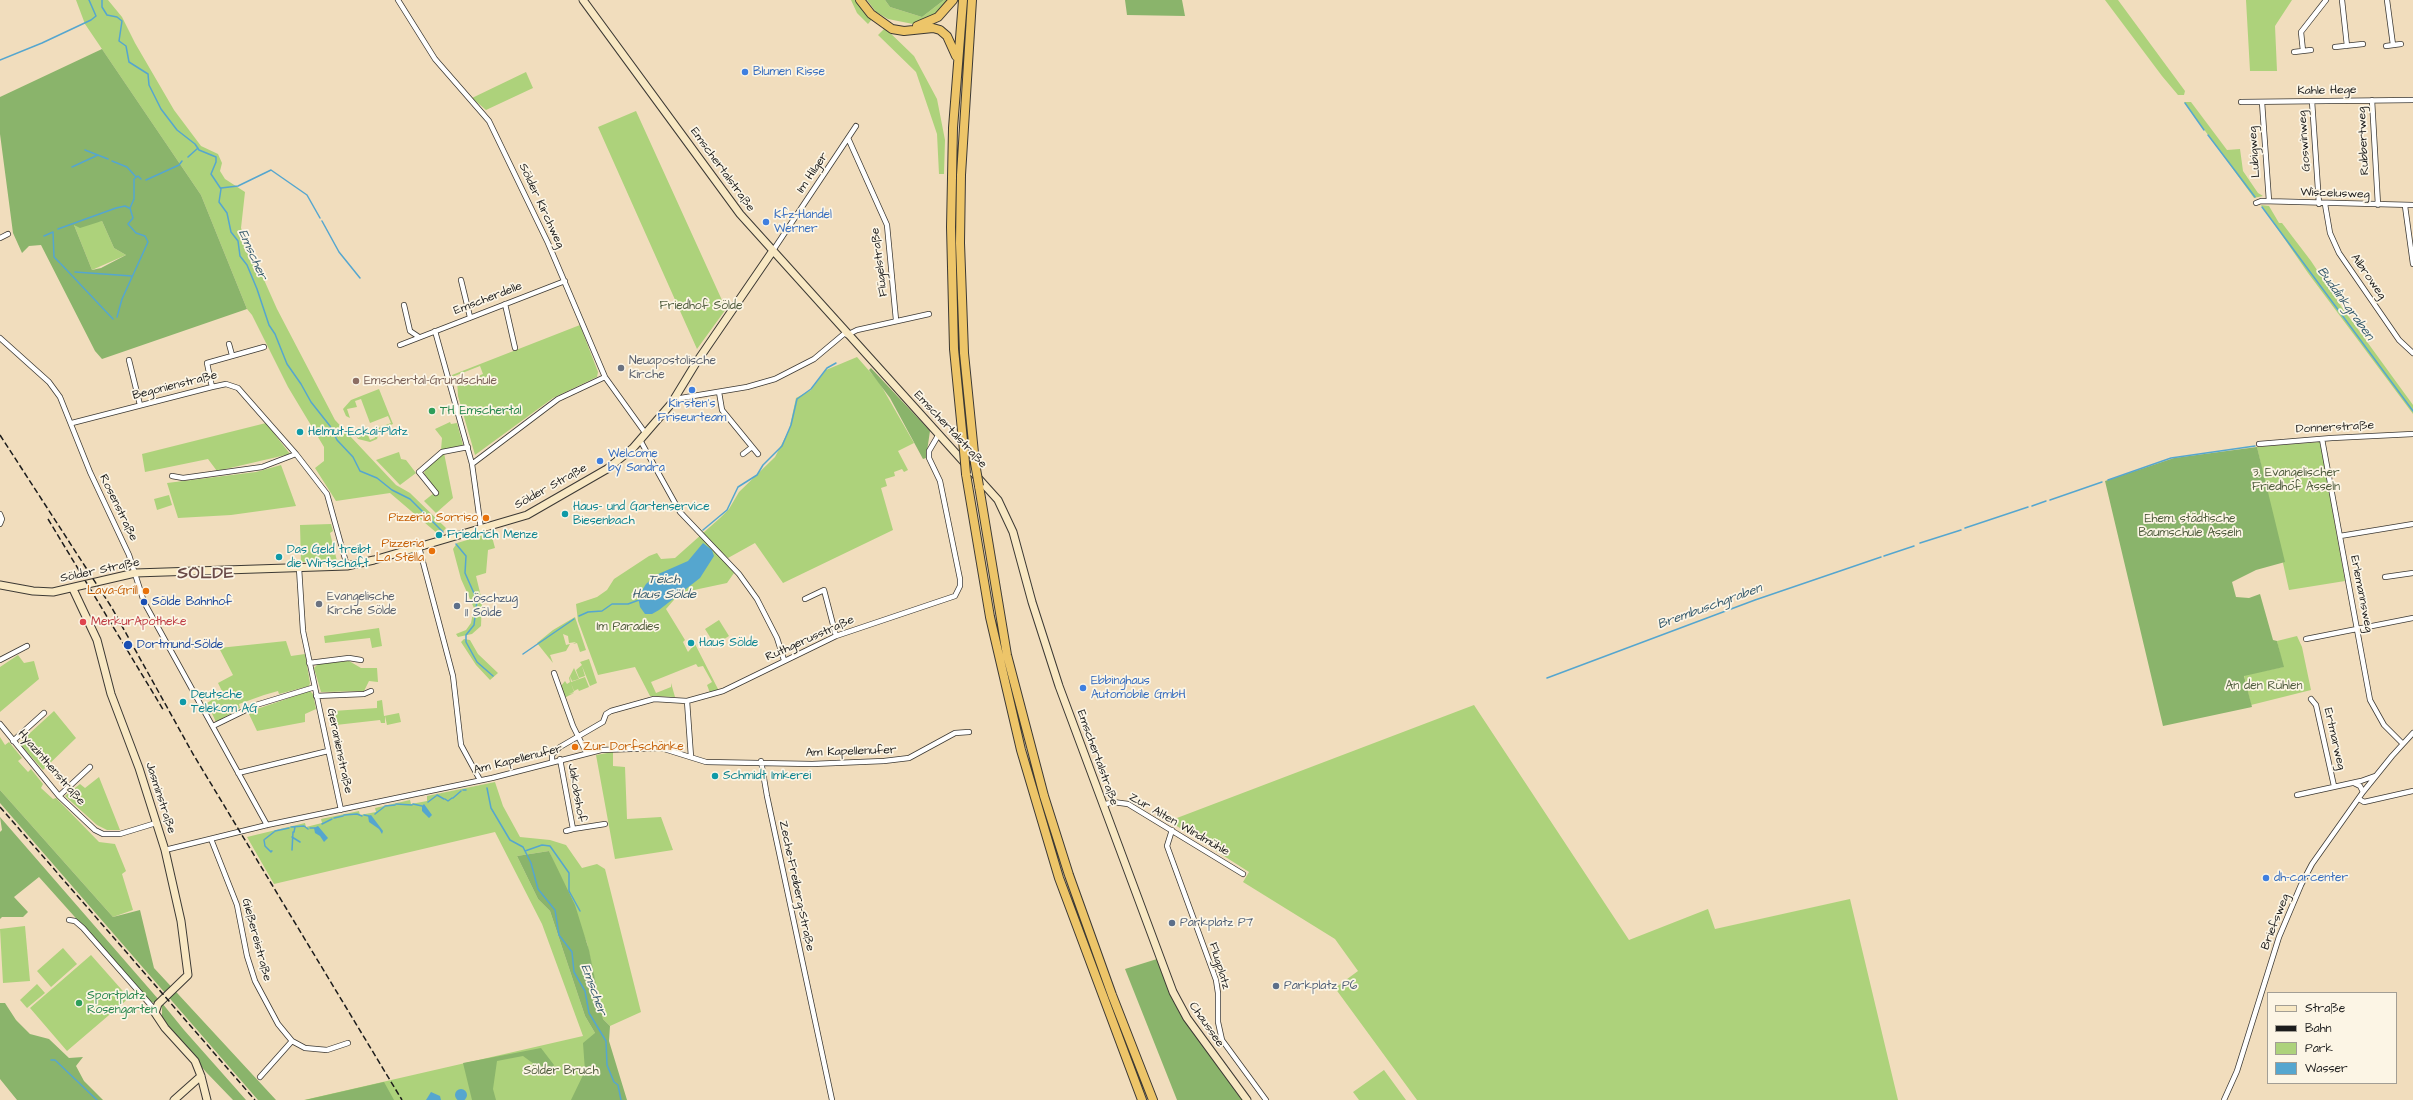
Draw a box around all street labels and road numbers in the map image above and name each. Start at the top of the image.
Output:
street label: Kahle Hege [2297,83,2357,99]
street label: Rubbertweg [2355,106,2373,176]
street label: Goswinweg [2296,110,2314,172]
street label: Emschertalstraße [687,125,757,215]
street label: Lubigweg [2246,126,2264,178]
street label: Im Hilger [794,150,832,196]
street label: Sölder Kirchweg [515,161,567,251]
street label: Wiscelusweg [2300,186,2370,202]
street label: Flügelstraße [869,227,891,297]
street label: Albroweg [2347,252,2389,302]
street label: Emscherdelle [452,279,524,319]
street label: Begonienstraße [131,369,219,403]
street label: Emschertalstraße [910,388,990,472]
street label: Donnerstraße [2296,419,2374,437]
street label: Sölder Straße [512,461,590,513]
street label: Rosenstraße [96,472,140,544]
street label: Erlemannsweg [2346,554,2376,634]
street label: Sölder Straße [59,556,141,586]
street label: Ruthgerusstraße [763,613,857,665]
street label: Geranienstraße [323,707,355,795]
street label: Ertmarweg [2320,707,2348,771]
street label: Emschertalstraße [1073,708,1121,808]
street label: Hyazinthenstraße [14,727,88,809]
street label: Am Kapellenufer [472,742,564,778]
street label: Am Kapellenufer [805,743,897,761]
street label: Jasminstraße [142,760,178,836]
street label: Jakobshof [564,763,588,823]
street label: Zur Alten Windmühle [1126,790,1232,860]
street label: Zeche-Freiberg-Straße [775,819,817,953]
street label: Briefsweg [2259,892,2293,952]
street label: Gießereistraße [238,897,274,983]
street label: Flugplatz [1205,941,1233,991]
street label: Chaussee [1185,1000,1227,1050]

